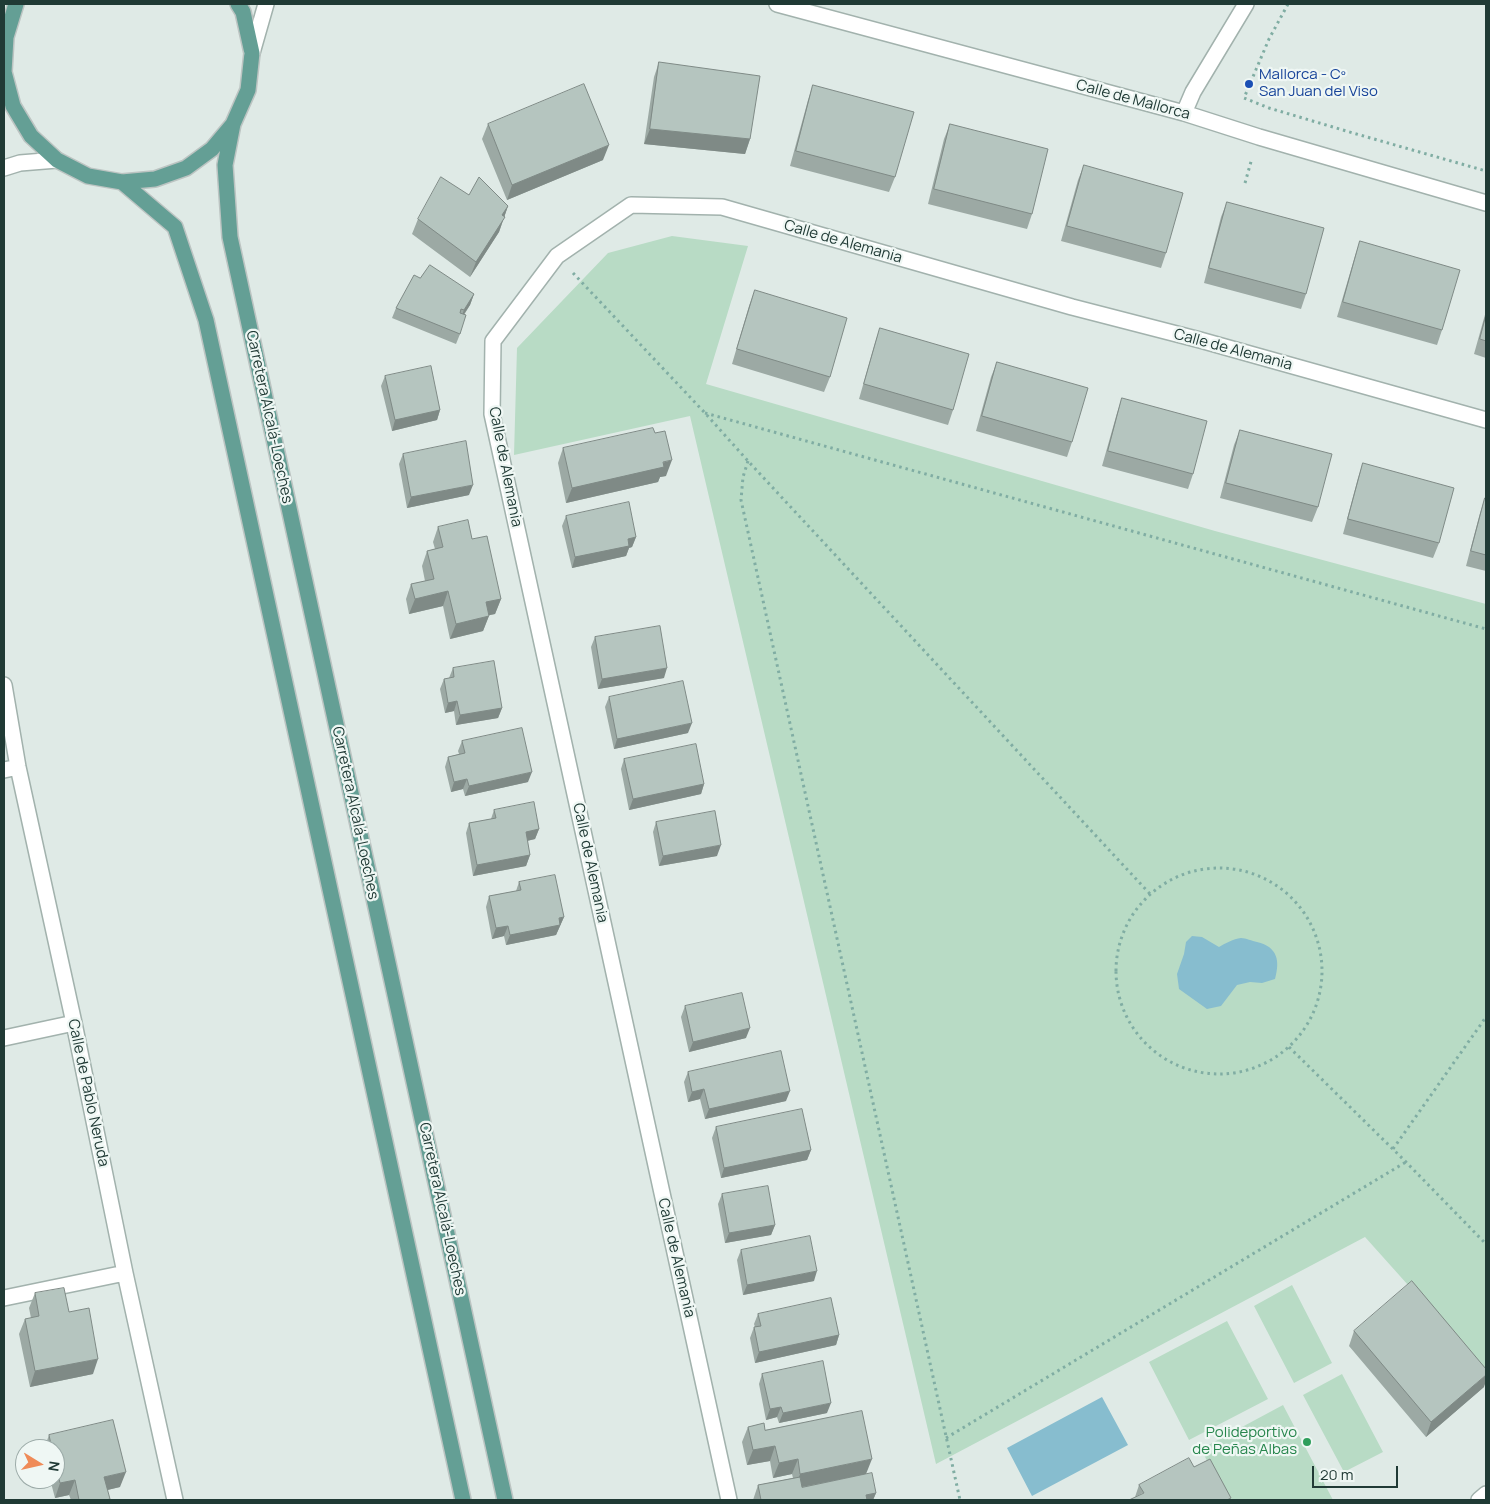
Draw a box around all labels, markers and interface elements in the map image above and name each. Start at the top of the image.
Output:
place label: Mallorca - Cº San Juan del Viso [1259,66,1378,101]
street label: Calle de Mallorca [1074,76,1192,124]
marker: Mallorca - Cº San Juan del Viso [1243,78,1255,90]
street label: Calle de Alemania [782,217,904,267]
street label: Calle de Alemania [1172,326,1294,374]
street label: Carretera Alcalá-Loeches [242,329,296,505]
street label: Calle de Alemania [485,405,525,529]
street label: Carretera Alcalá-Loeches [328,725,382,901]
street label: Calle de Alemania [569,802,611,924]
street label: Calle de Pablo Neruda [64,1018,112,1168]
street label: Carretera Alcalá-Loeches [415,1121,469,1297]
street label: Calle de Alemania [654,1197,698,1319]
place label: Polideportivo de Peñas Albas [1192,1424,1297,1459]
marker: Polideportivo de Peñas Albas [1301,1436,1313,1448]
north arrow [15,1439,65,1489]
scale bar [1315,1456,1401,1488]
text: N [44,1460,64,1473]
text: 20 m [1320,1464,1353,1485]

